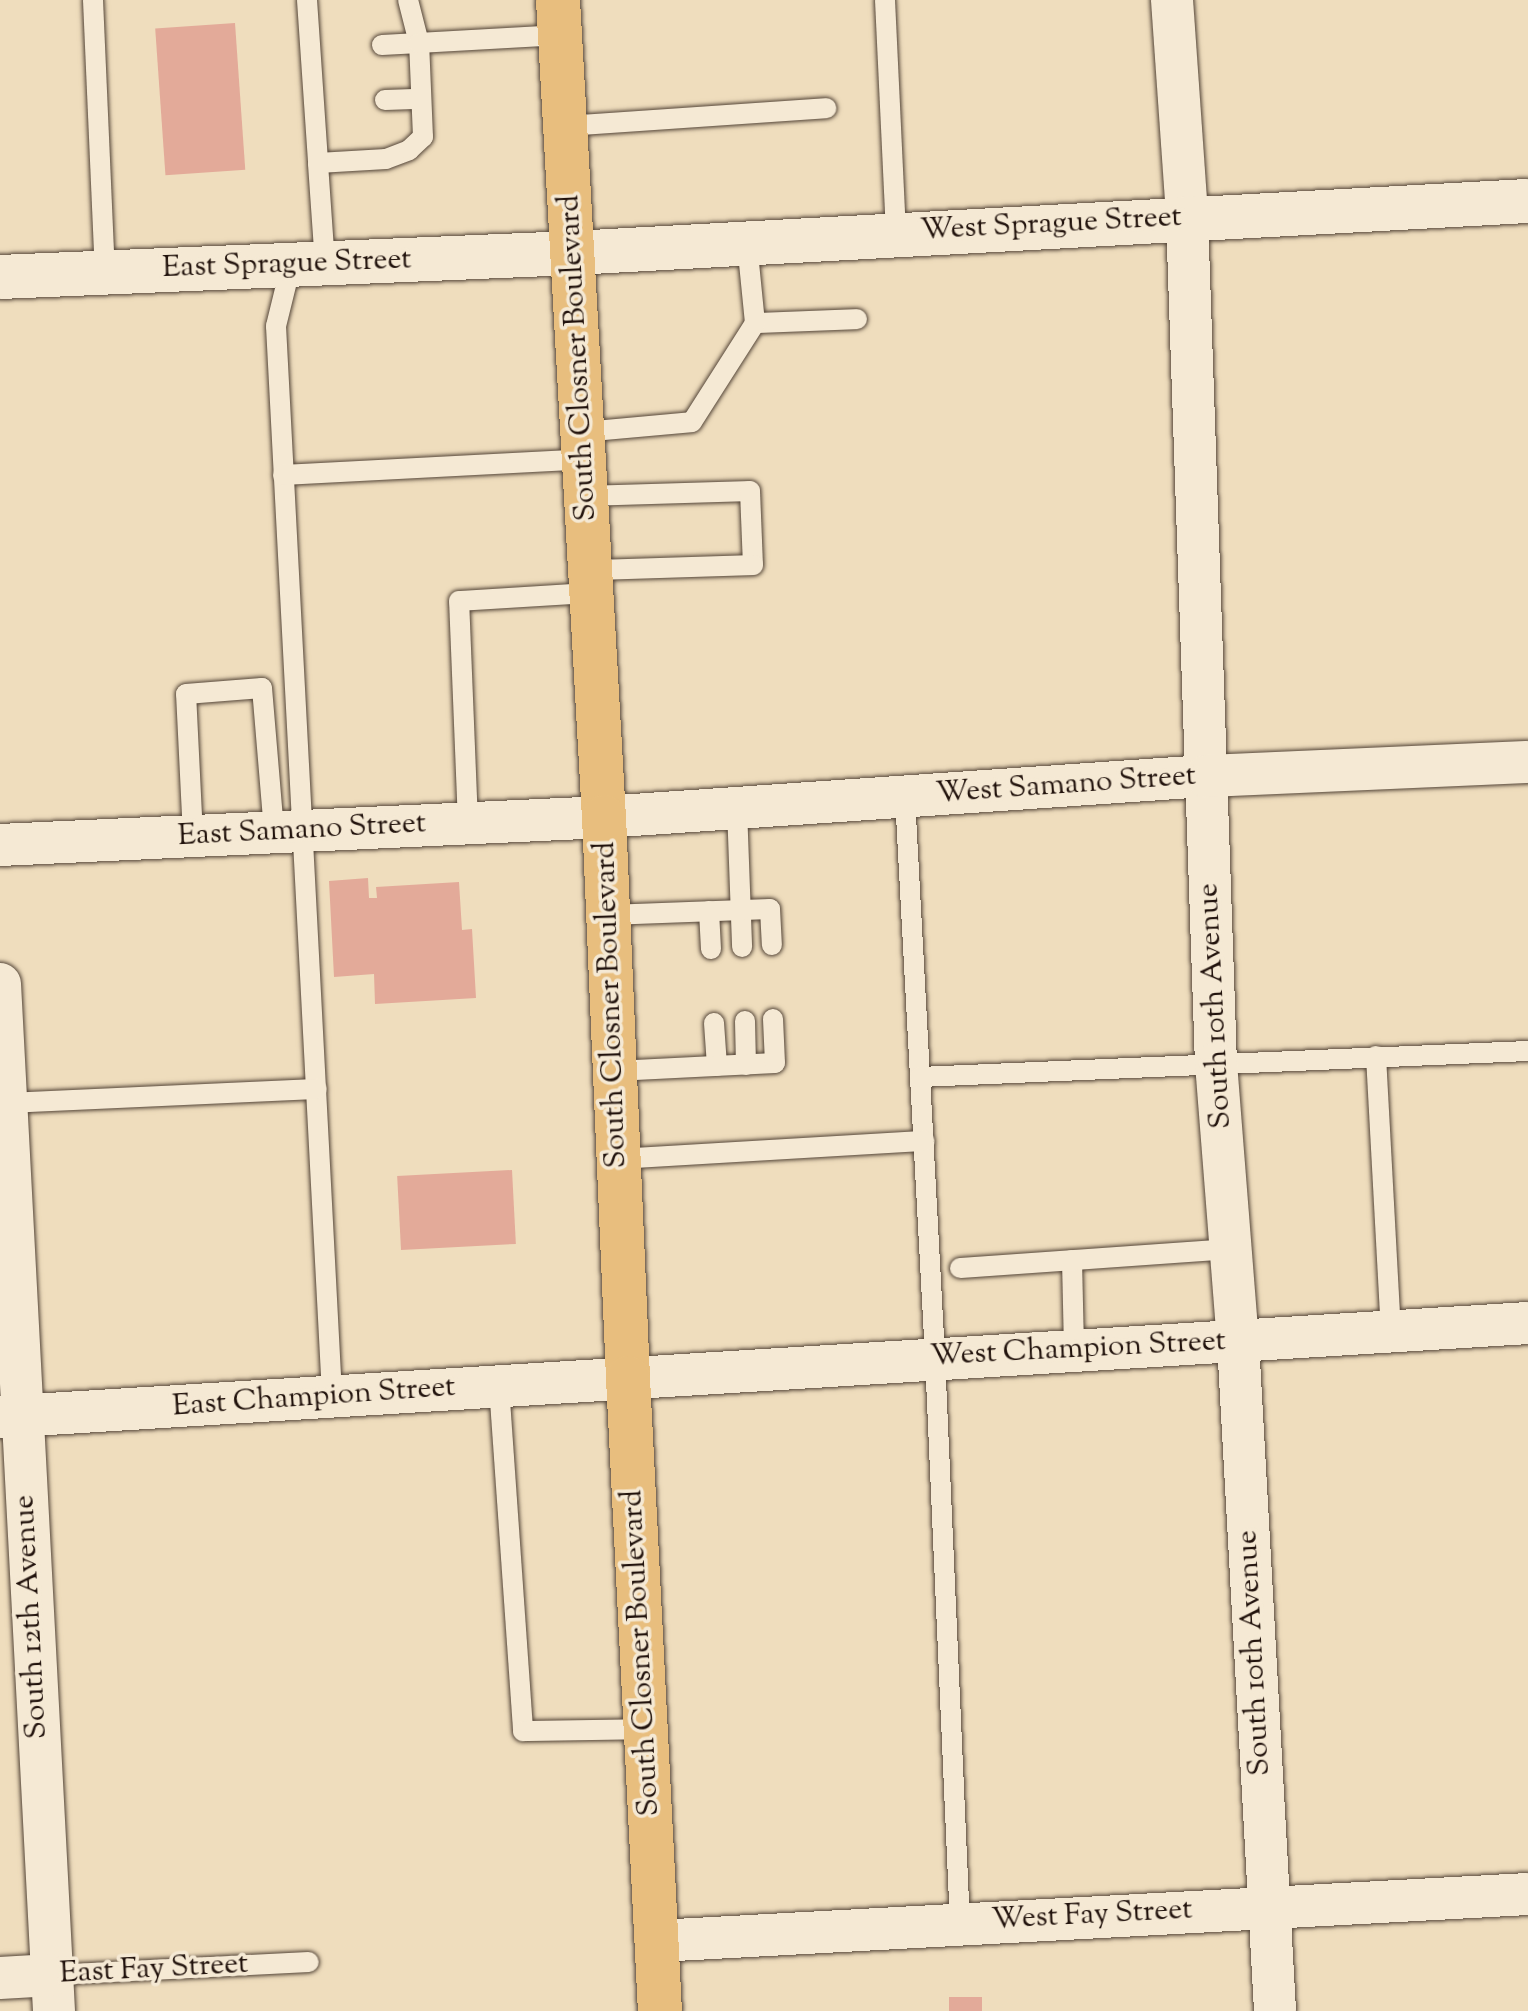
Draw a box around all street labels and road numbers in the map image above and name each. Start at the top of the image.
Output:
street label: South Closner Boulevard [552,194,606,522]
street label: West Sprague Street [919,200,1183,250]
street label: East Sprague Street [162,243,412,287]
street label: West Samano Street [935,759,1197,813]
street label: East Samano Street [177,807,427,855]
street label: South Closner Boulevard [588,841,636,1169]
street label: South 10th Avenue [1192,882,1240,1130]
street label: West Champion Street [929,1324,1227,1376]
street label: East Champion Street [171,1370,457,1426]
street label: South Closner Boulevard [615,1489,669,1817]
street label: South 12th Avenue [8,1494,56,1740]
street label: South 10th Avenue [1231,1529,1279,1777]
street label: West Fay Street [991,1893,1193,1939]
street label: East Fay Street [59,1947,249,1993]

